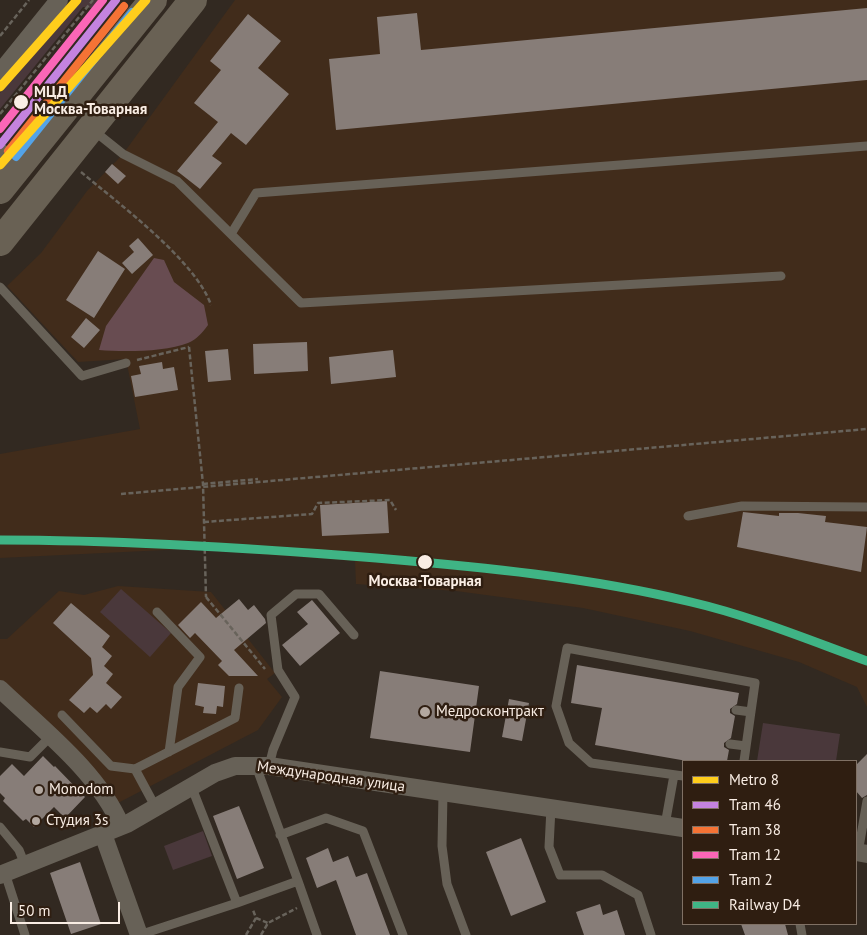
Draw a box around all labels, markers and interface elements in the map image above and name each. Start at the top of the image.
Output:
place label: МЦД Москва-Товарная [34,84,147,119]
marker: МЦД Москва-Товарная [12,93,30,111]
marker: Москва-Товарная [416,553,434,571]
place label: Москва-Товарная [368,573,482,591]
place label: Медросконтракт [436,703,544,721]
marker: Медросконтракт [418,705,432,719]
street label: Международная улица [256,758,406,796]
legend [682,760,857,925]
text: Metro 8 [729,770,779,789]
place label: Monodom [49,781,113,799]
marker: Monodom [33,784,45,796]
text: Tram 46 [729,795,781,814]
place label: Студия 3s [46,812,108,830]
marker: Студия 3s [30,815,42,827]
text: Tram 38 [729,820,781,839]
text: Tram 12 [729,845,781,864]
text: Tram 2 [729,870,773,889]
scale bar [12,892,122,924]
text: Railway D4 [729,895,801,914]
text: 50 m [18,901,51,920]

